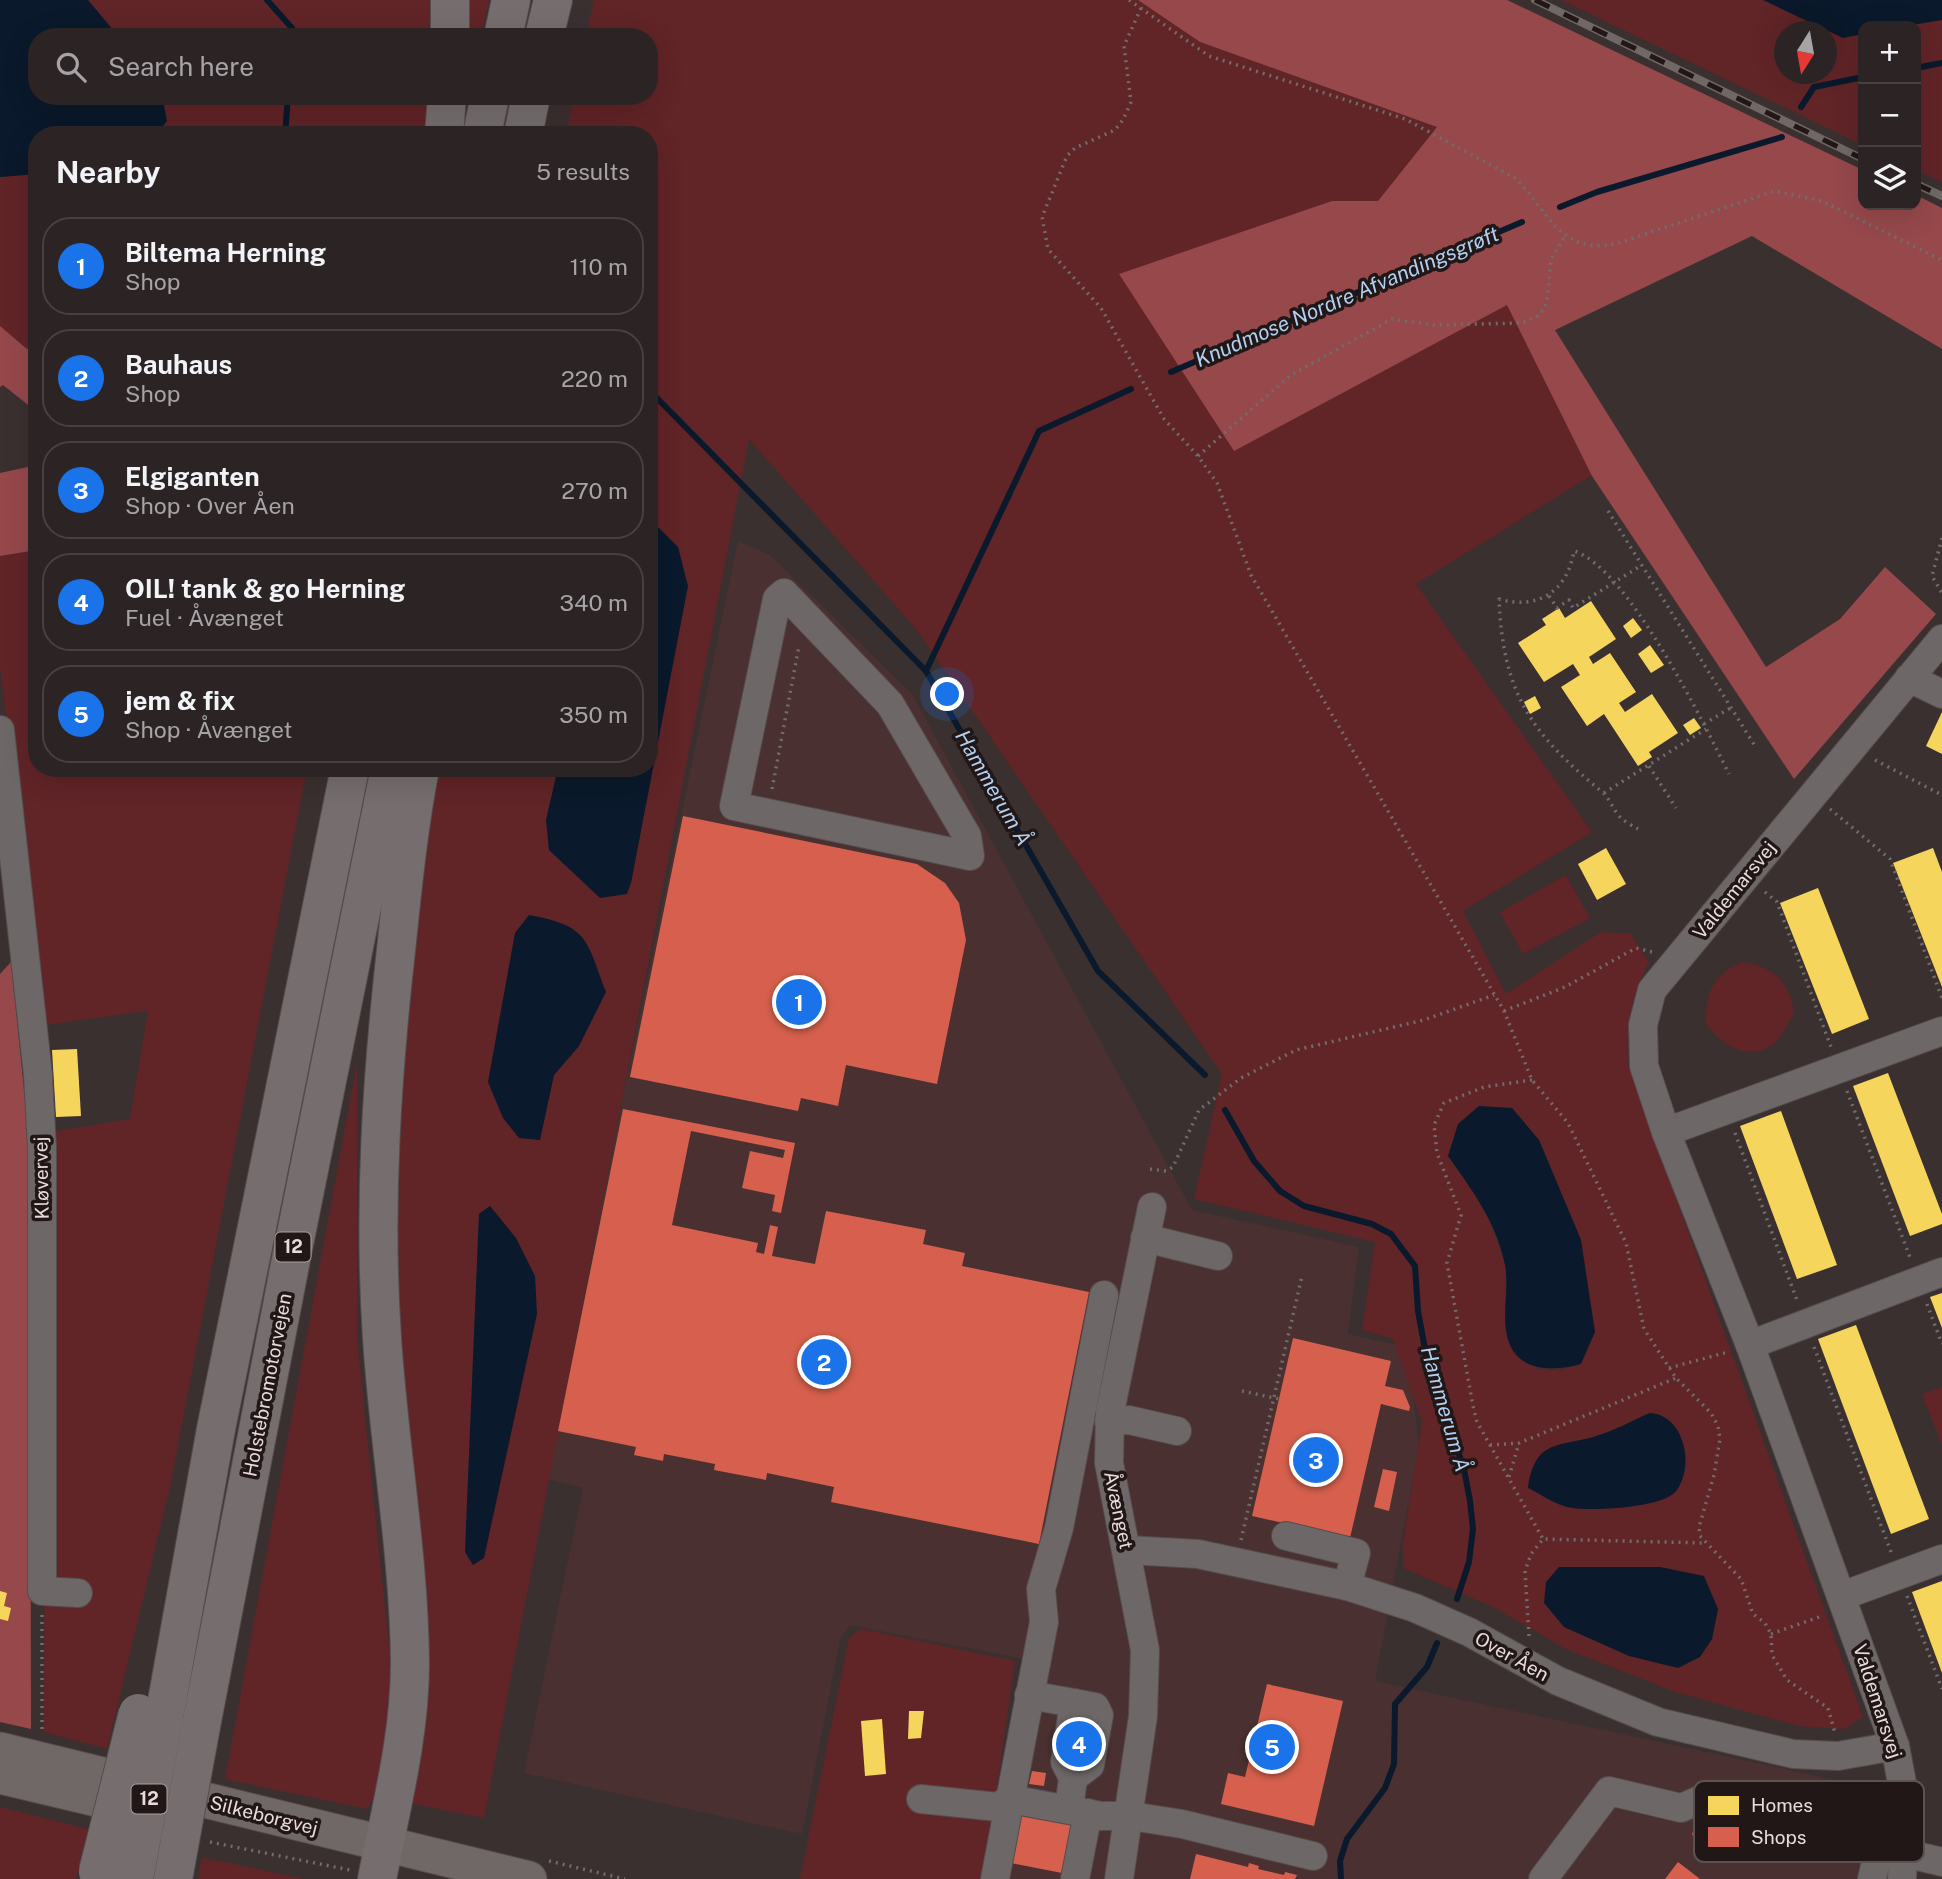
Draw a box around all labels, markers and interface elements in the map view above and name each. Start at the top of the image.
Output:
north arrow [1774,21,1837,84]
map controls [1858,21,1921,210]
button: + [1858,21,1921,84]
search box [28,28,658,105]
icon: search [52,48,90,86]
text: Search here [108,51,254,82]
button: − [1858,84,1921,147]
button: layers [1858,147,1921,210]
text: Nearby [56,154,160,190]
text: 5 results [536,158,630,185]
water label: Knudmose Nordre Afvandingsgrøft [1191,221,1503,372]
text: Biltema Herning [125,237,326,268]
text: 1 [76,253,86,280]
text: 110 m [570,253,628,280]
text: Shop [125,268,180,295]
text: Bauhaus [125,349,232,380]
text: 2 [74,365,88,392]
text: 220 m [561,365,628,392]
text: Shop [125,380,180,407]
text: Elgiganten [125,461,260,492]
text: 3 [73,477,89,504]
text: 270 m [561,477,628,504]
text: Shop · Over Åen [125,492,295,519]
text: OIL! tank & go Herning [125,573,405,604]
text: 4 [73,589,89,616]
text: 340 m [560,589,628,616]
text: Fuel · Åvænget [125,604,284,631]
your location [930,677,964,711]
text: jem & fix [125,685,235,716]
text: 5 [73,701,89,728]
text: 350 m [559,701,628,728]
text: Shop · Åvænget [125,716,292,743]
water label: Hammerum Å [950,725,1038,850]
street label: Valdemarsvej [1688,837,1780,943]
pin: 1 [776,976,822,1028]
street label: Kløvervej [29,1136,53,1220]
road number: 12 [276,1232,310,1262]
street label: Holstebromotorvejen [238,1291,296,1479]
pin: 2 [801,1336,847,1388]
water label: Hammerum Å [1416,1343,1476,1475]
pin: 3 [1293,1434,1339,1486]
street label: Åvænget [1100,1469,1139,1551]
street label: Over Åen [1471,1626,1553,1685]
street label: Valdemarsvej [1849,1641,1907,1761]
pin: 4 [1056,1718,1102,1770]
pin: 5 [1249,1721,1295,1773]
legend [1694,1781,1924,1862]
road number: 12 [132,1784,166,1814]
street label: Silkeborgvej [208,1791,320,1839]
text: Homes [1751,1794,1813,1816]
text: Shops [1751,1826,1806,1848]

